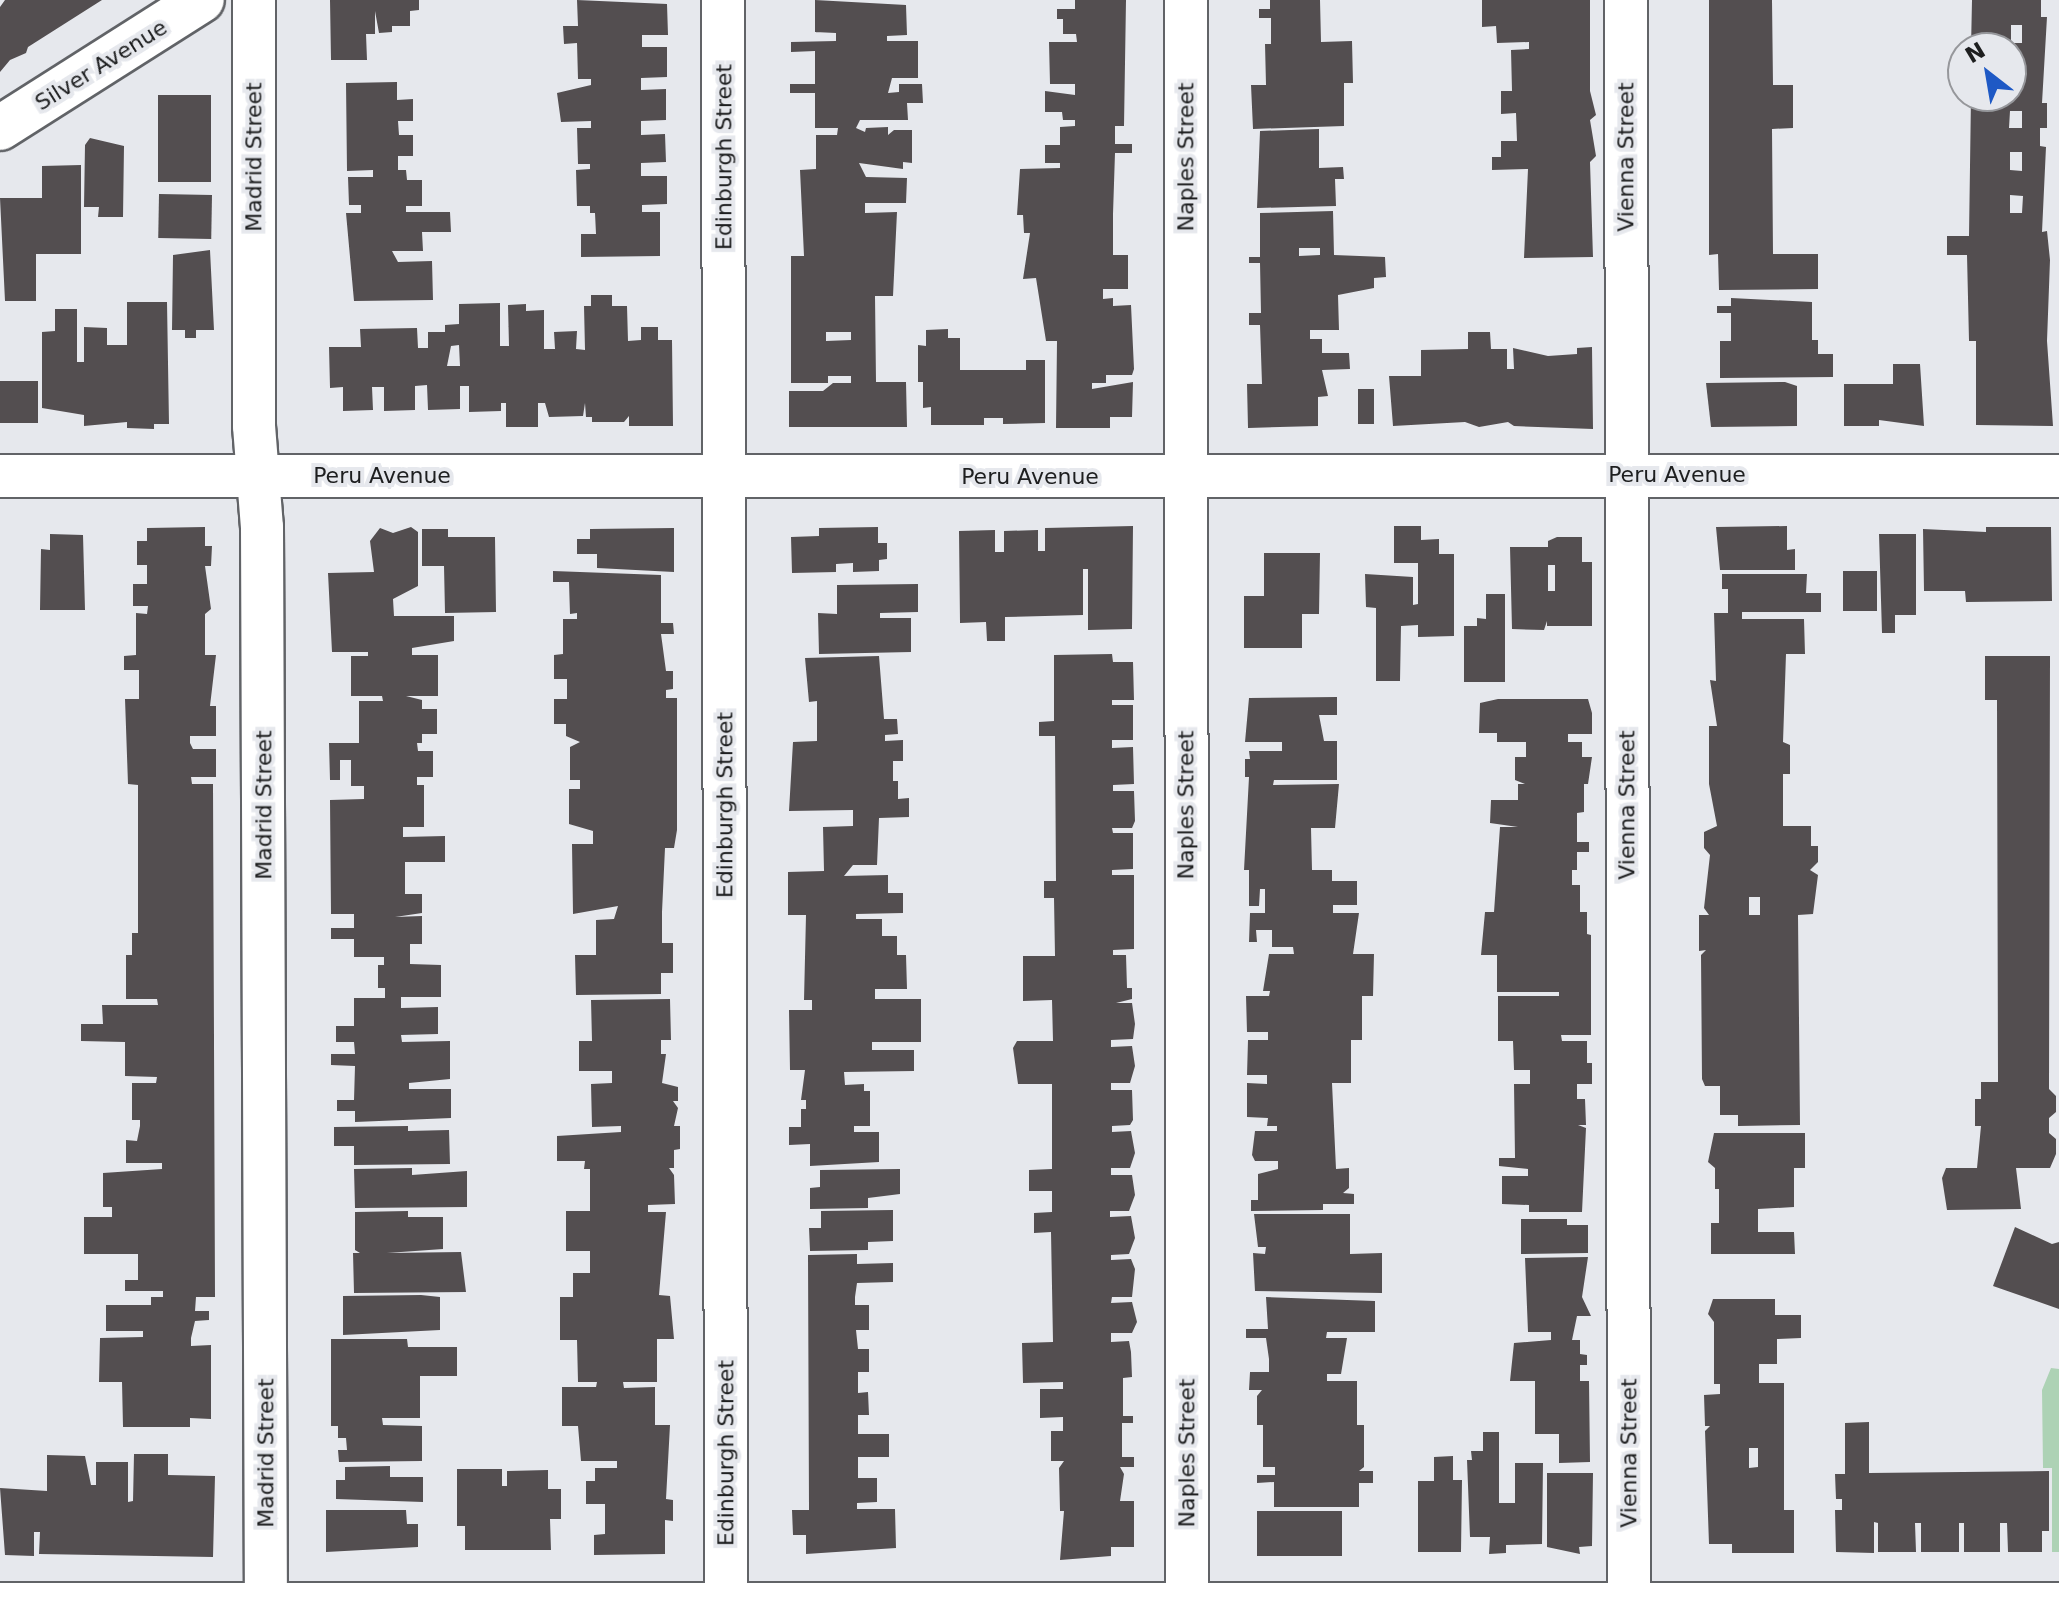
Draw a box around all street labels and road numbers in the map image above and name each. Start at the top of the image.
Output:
street label: Silver Avenue [30,14,172,116]
street label: Edinburgh Street [711,64,737,250]
street label: Madrid Street [241,82,267,232]
street label: Vienna Street [1613,82,1639,232]
street label: Naples Street [1173,83,1199,231]
street label: Peru Avenue [1608,462,1746,488]
street label: Peru Avenue [313,463,451,489]
street label: Peru Avenue [961,464,1099,490]
street label: Edinburgh Street [712,712,738,898]
street label: Madrid Street [251,730,277,880]
street label: Vienna Street [1614,730,1640,880]
street label: Naples Street [1173,731,1199,879]
street label: Edinburgh Street [713,1360,739,1546]
street label: Madrid Street [253,1378,279,1528]
street label: Vienna Street [1616,1378,1642,1528]
street label: Naples Street [1174,1379,1200,1527]

